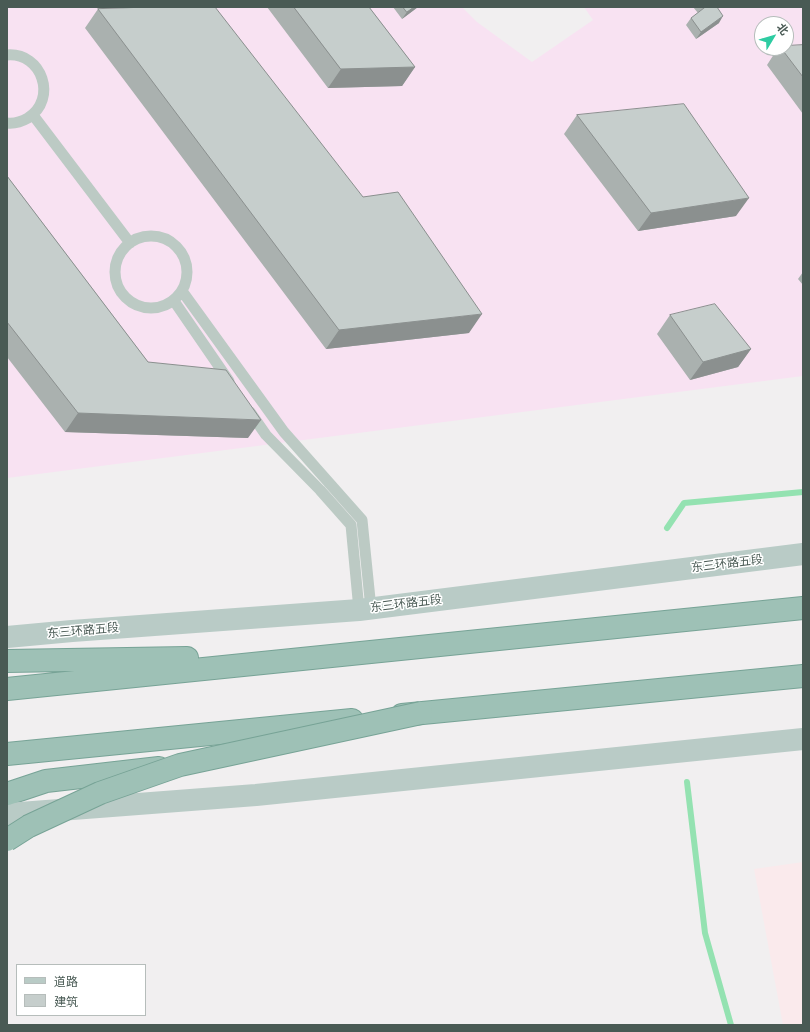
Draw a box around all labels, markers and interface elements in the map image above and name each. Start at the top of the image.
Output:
north arrow [754,16,794,56]
text: 北 [774,21,792,38]
street label: 东三环路五段 [690,552,764,576]
street label: 东三环路五段 [369,592,443,616]
street label: 东三环路五段 [47,621,119,641]
legend [16,964,146,1016]
text: 道路 [54,974,78,989]
text: 建筑 [54,994,78,1009]

